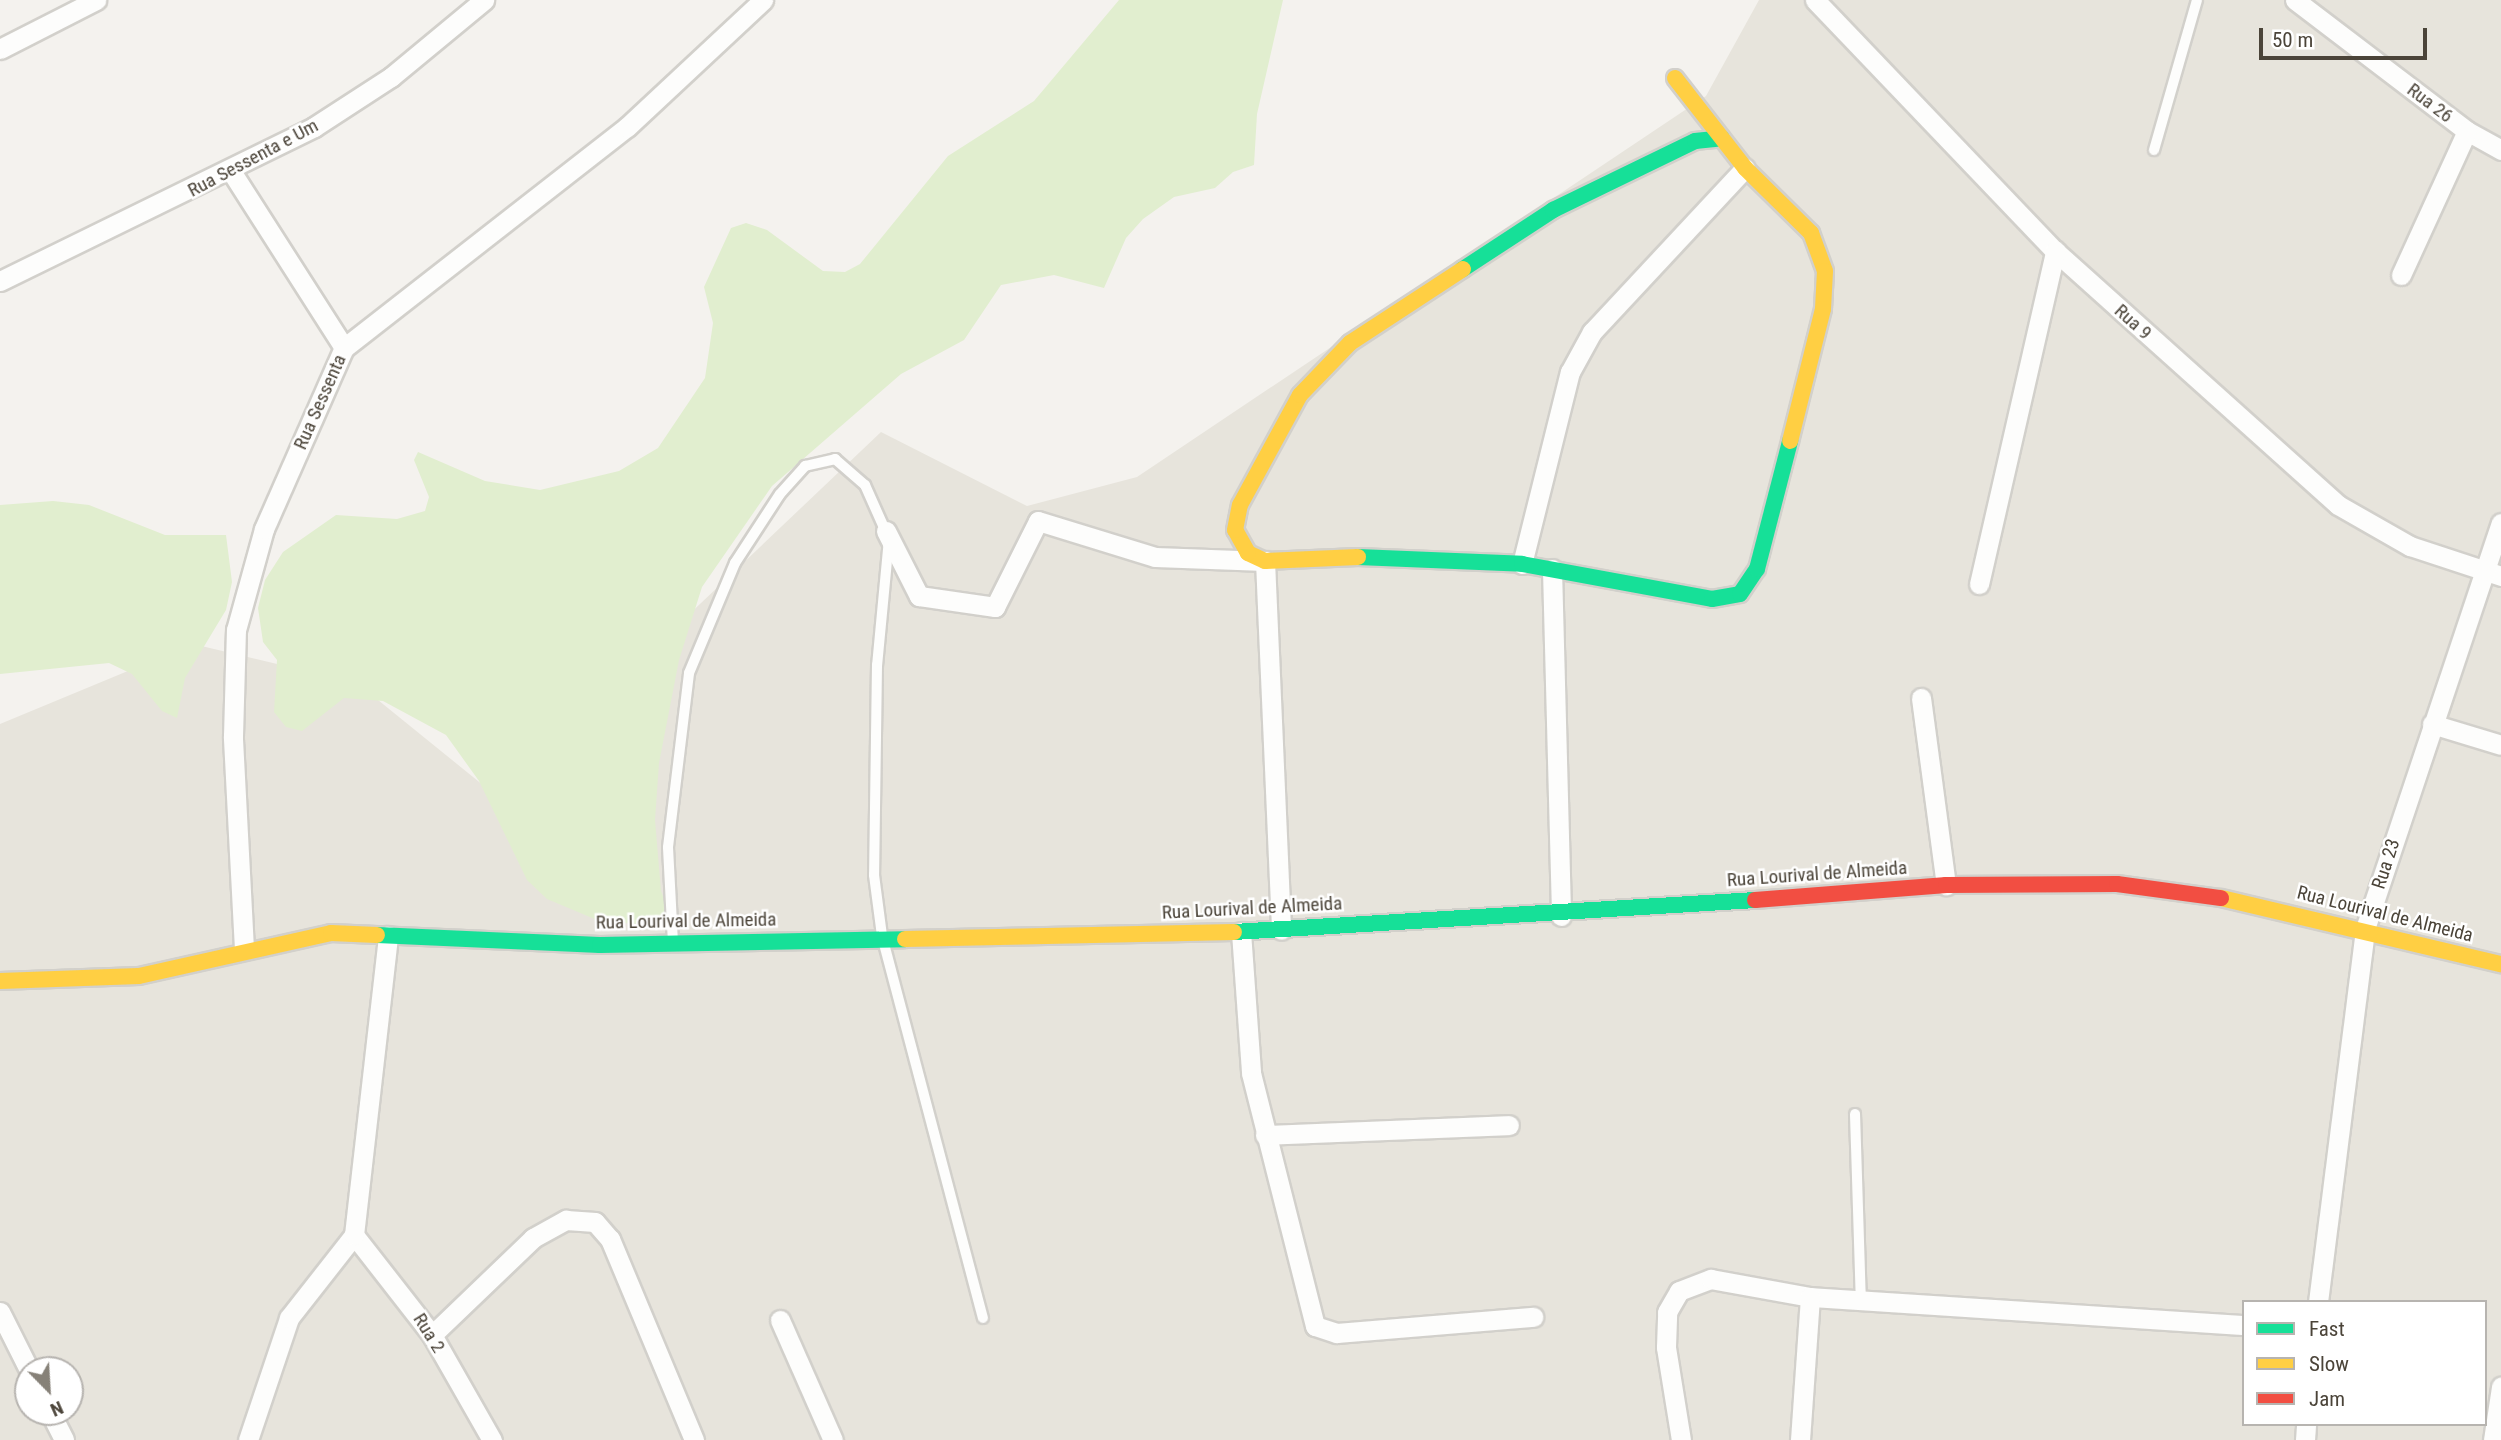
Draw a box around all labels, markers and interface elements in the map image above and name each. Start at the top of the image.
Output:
scale bar [2263,14,2431,58]
text: 50 m [2272,28,2313,52]
street label: Rua 26 [2403,78,2457,128]
street label: Rua Sessenta e Um [184,114,322,202]
street label: Rua 9 [2110,299,2156,345]
street label: Rua Sessenta [289,351,351,453]
street label: Rua 23 [2367,836,2405,892]
street label: Rua Lourival de Almeida [1726,856,1908,892]
street label: Rua Lourival de Almeida [2295,881,2475,947]
street label: Rua Lourival de Almeida [1161,892,1343,924]
street label: Rua Lourival de Almeida [596,908,776,934]
legend [2242,1300,2487,1426]
street label: Rua 2 [408,1309,450,1357]
text: Fast [2309,1317,2345,1341]
text: Slow [2309,1352,2349,1376]
north arrow [14,1356,84,1426]
text: Jam [2309,1387,2345,1411]
text: N [47,1396,67,1422]

